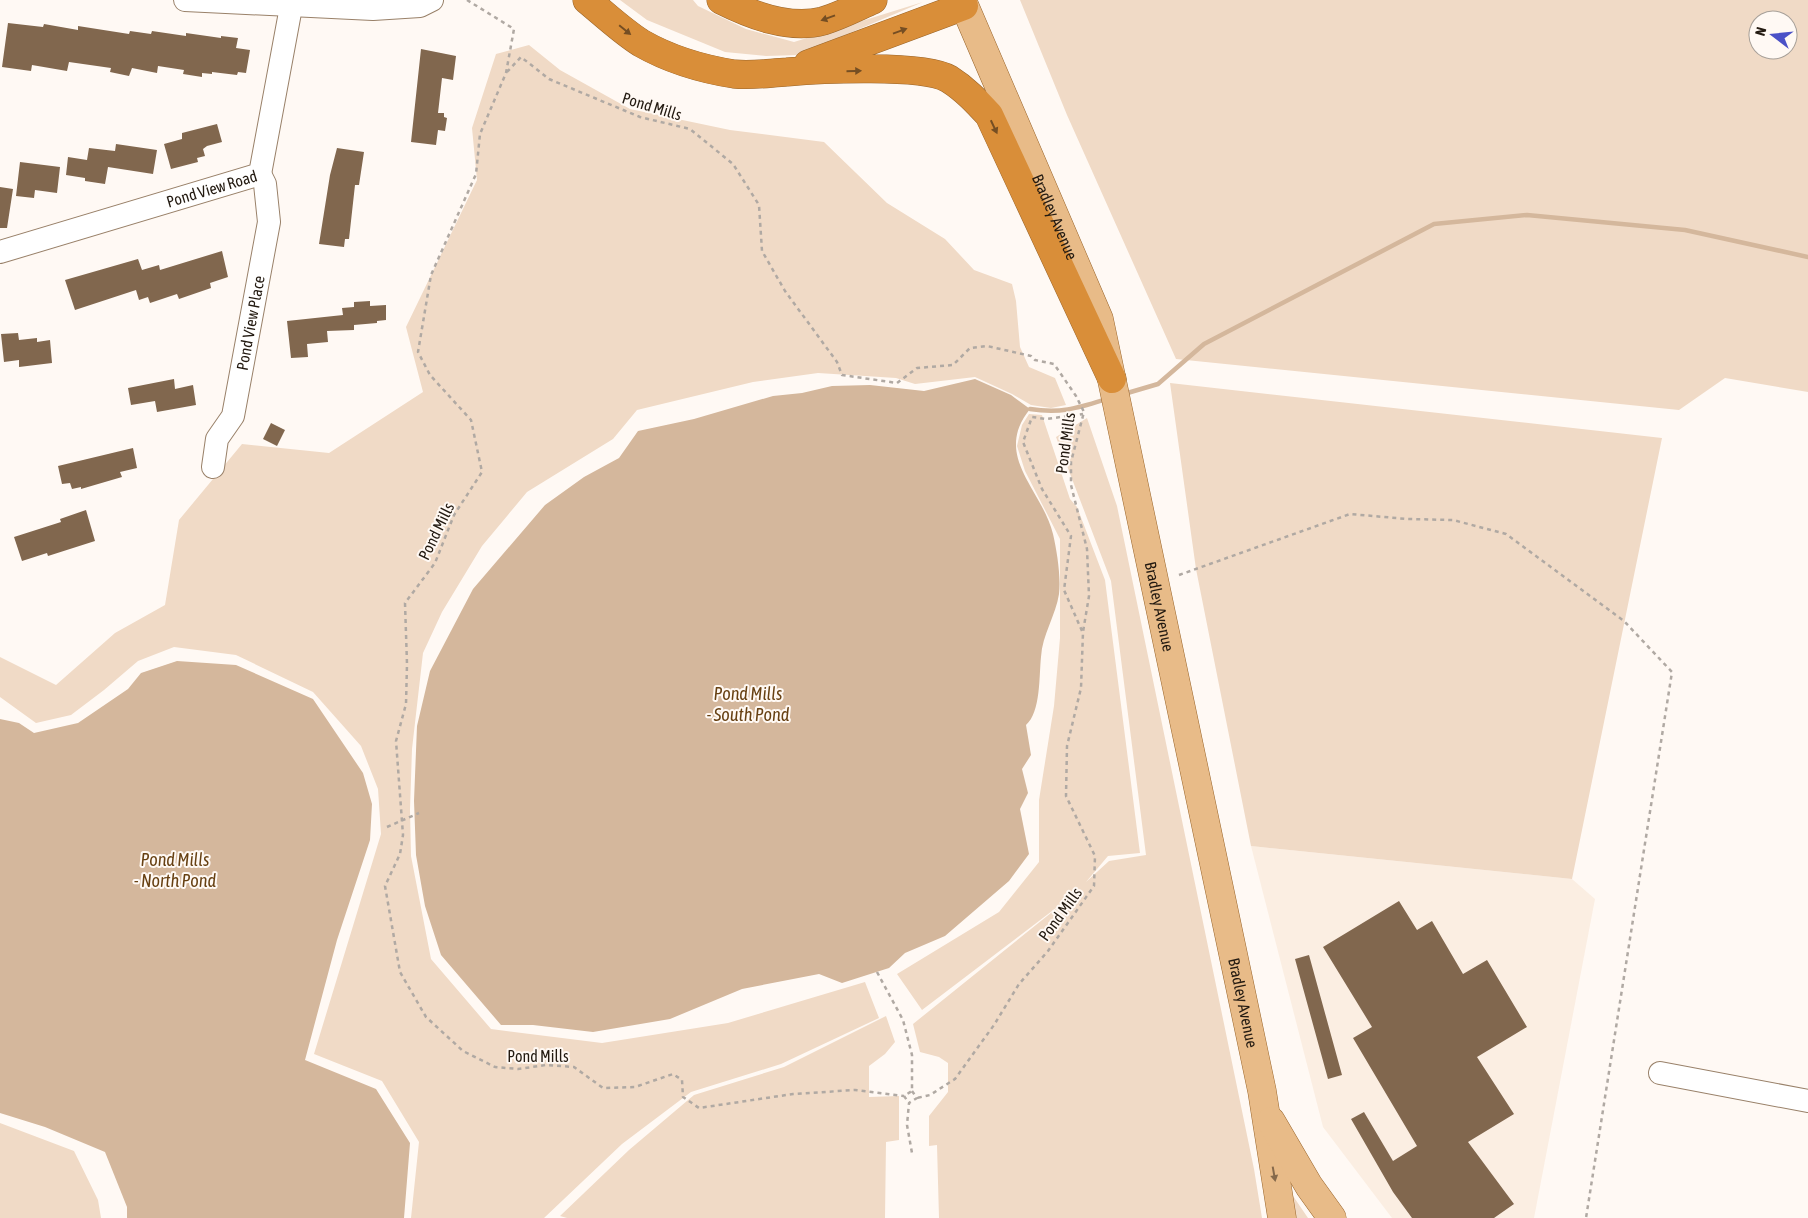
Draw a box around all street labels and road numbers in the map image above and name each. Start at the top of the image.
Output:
street label: Pond Mills [620,88,684,124]
street label: Pond View Road [164,166,259,211]
street label: Bradley Avenue [1029,171,1081,262]
street label: Pond View Place [233,274,268,372]
street label: Pond Mills [1052,411,1078,475]
street label: Pond Mills [414,499,458,562]
street label: Bradley Avenue [1141,560,1178,653]
street label: Pond Mills [1035,884,1085,944]
street label: Bradley Avenue [1225,956,1262,1049]
street label: Pond Mills [507,1047,569,1065]

